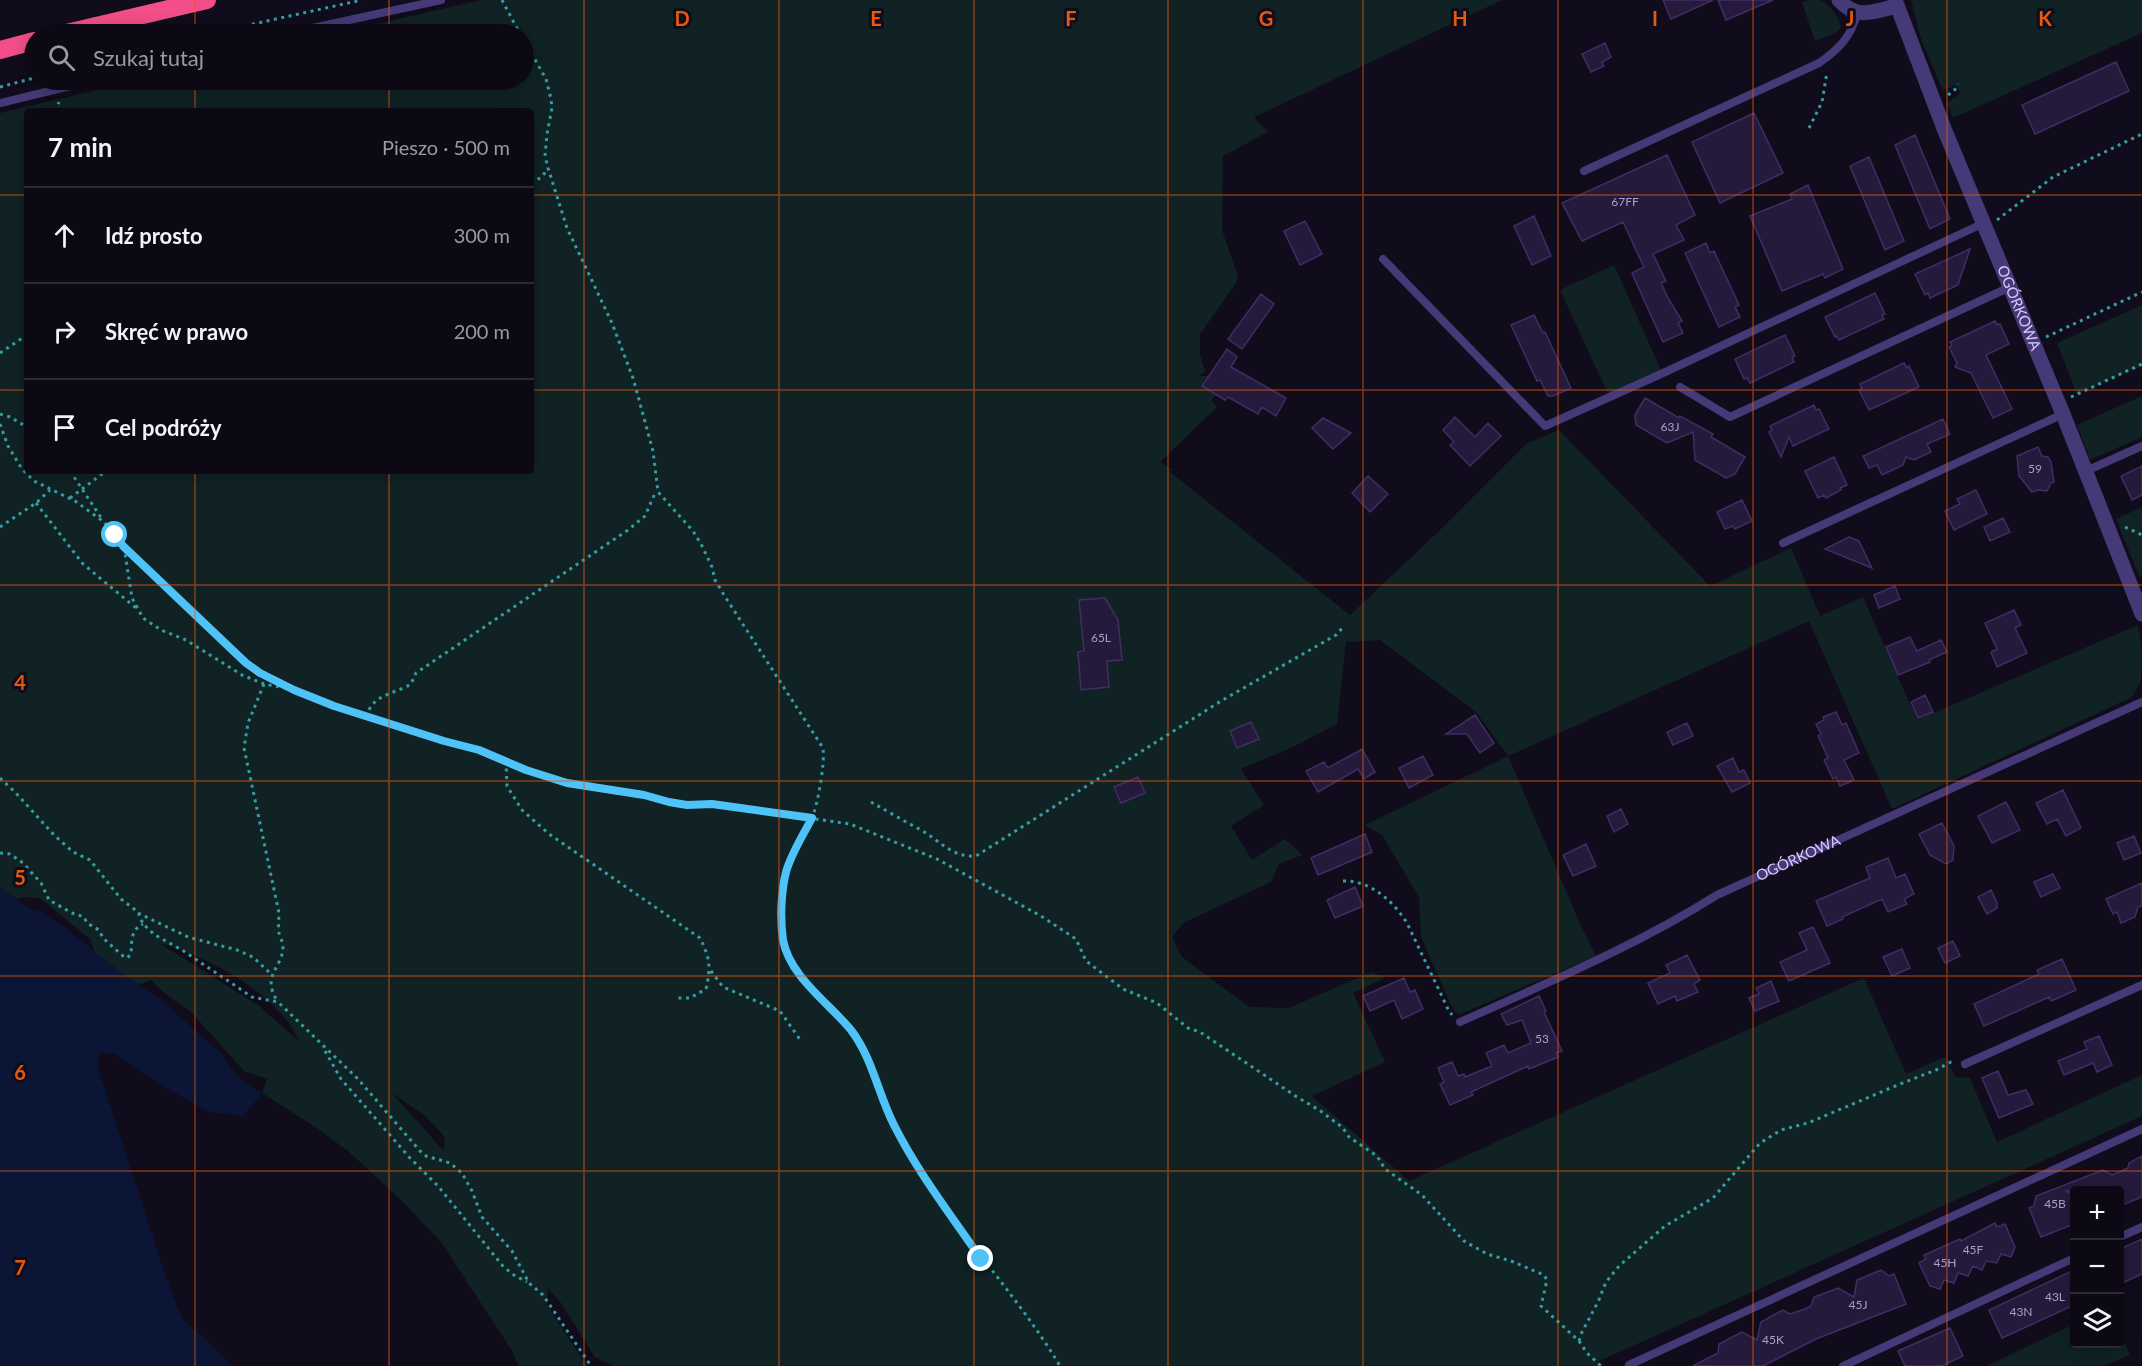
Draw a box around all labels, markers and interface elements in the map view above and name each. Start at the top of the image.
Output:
text: D [674,6,690,30]
text: E [870,6,882,30]
text: F [1065,6,1077,30]
text: G [1259,6,1273,30]
text: H [1452,6,1468,30]
text: I [1652,6,1658,30]
text: J [1846,6,1854,30]
text: K [2038,6,2052,30]
search box [24,24,534,90]
icon: search [45,41,78,74]
text: Szukaj tutaj [93,44,204,71]
text: 7 min [48,131,112,163]
text: Pieszo · 500 m [382,135,510,159]
house number: 67FF [1611,194,1639,209]
icon: ahead [48,219,81,252]
text: Idź prosto [105,222,203,249]
text: 300 m [454,223,510,247]
street label: OGÓRKOWA [1994,262,2046,354]
icon: right [48,315,81,348]
text: Skręć w prawo [105,318,248,345]
text: 200 m [454,319,510,343]
icon: arrive [48,411,81,444]
text: Cel podróży [105,414,222,441]
house number: 63J [1661,419,1680,434]
house number: 59 [2028,461,2042,476]
route start [101,521,127,547]
house number: 65L [1091,630,1111,645]
text: 4 [14,670,26,694]
street label: OGÓRKOWA [1753,830,1843,884]
text: 5 [14,865,26,889]
house number: 53 [1535,1031,1549,1046]
text: 6 [14,1060,26,1084]
map controls [2070,1186,2124,1348]
button: + [2070,1186,2124,1240]
house number: 45B [2044,1196,2066,1211]
button: − [2070,1240,2124,1294]
house number: 45F [1963,1242,1984,1257]
route end [967,1245,993,1271]
text: 7 [14,1255,26,1279]
house number: 45H [1933,1255,1957,1270]
house number: 43L [2045,1289,2065,1304]
button: layers [2070,1294,2124,1348]
house number: 45J [1849,1297,1868,1312]
house number: 43N [2009,1304,2033,1319]
house number: 45K [1762,1332,1784,1347]

